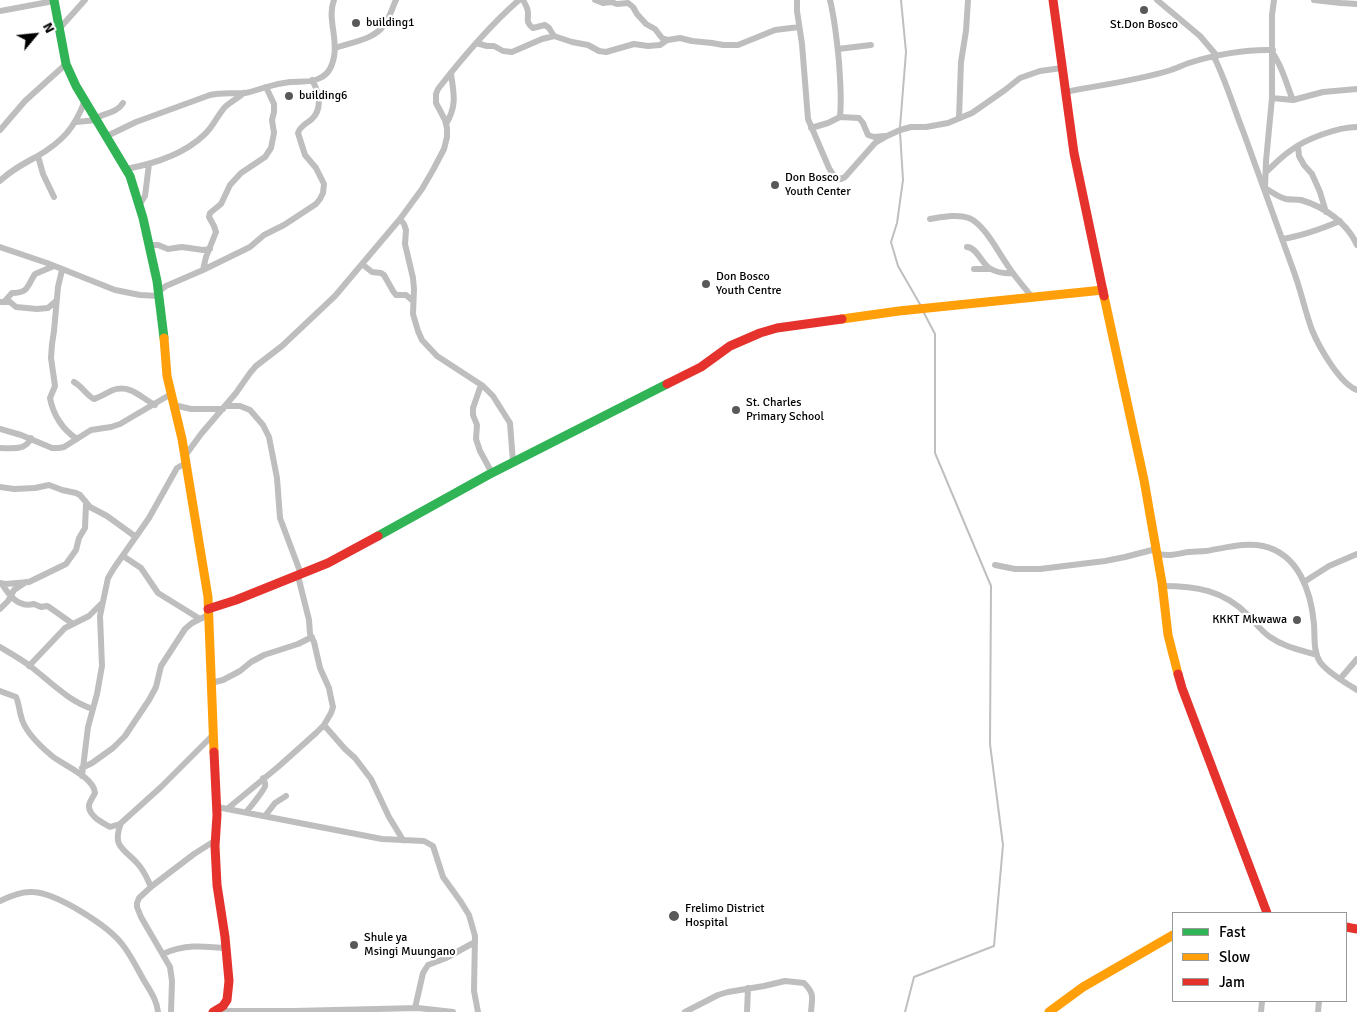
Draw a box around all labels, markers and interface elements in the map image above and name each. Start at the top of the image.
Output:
marker: St.Don Bosco [1138,4,1150,16]
north arrow [10,10,60,60]
place label: building1 [366,16,414,30]
marker: building1 [350,17,362,29]
place label: St.Don Bosco [1110,18,1178,32]
text: N [39,19,58,36]
place label: building6 [299,89,347,103]
marker: building6 [283,90,295,102]
place label: Don Bosco Youth Center [785,171,851,199]
marker: Don Bosco Youth Center [769,179,781,191]
place label: Don Bosco Youth Centre [716,270,782,298]
marker: Don Bosco Youth Centre [700,278,712,290]
place label: St. Charles Primary School [746,396,824,424]
marker: St. Charles Primary School [730,404,742,416]
place label: KKKT Mkwawa [1212,613,1287,627]
marker: KKKT Mkwawa [1291,614,1303,626]
place label: Frelimo District Hospital [685,902,765,930]
marker: Frelimo District Hospital [667,909,681,923]
legend [1172,912,1347,1002]
text: Fast [1219,923,1246,941]
place label: Shule ya Msingi Muungano [364,931,456,959]
marker: Shule ya Msingi Muungano [348,939,360,951]
text: Slow [1219,948,1250,966]
text: Jam [1219,973,1245,991]

